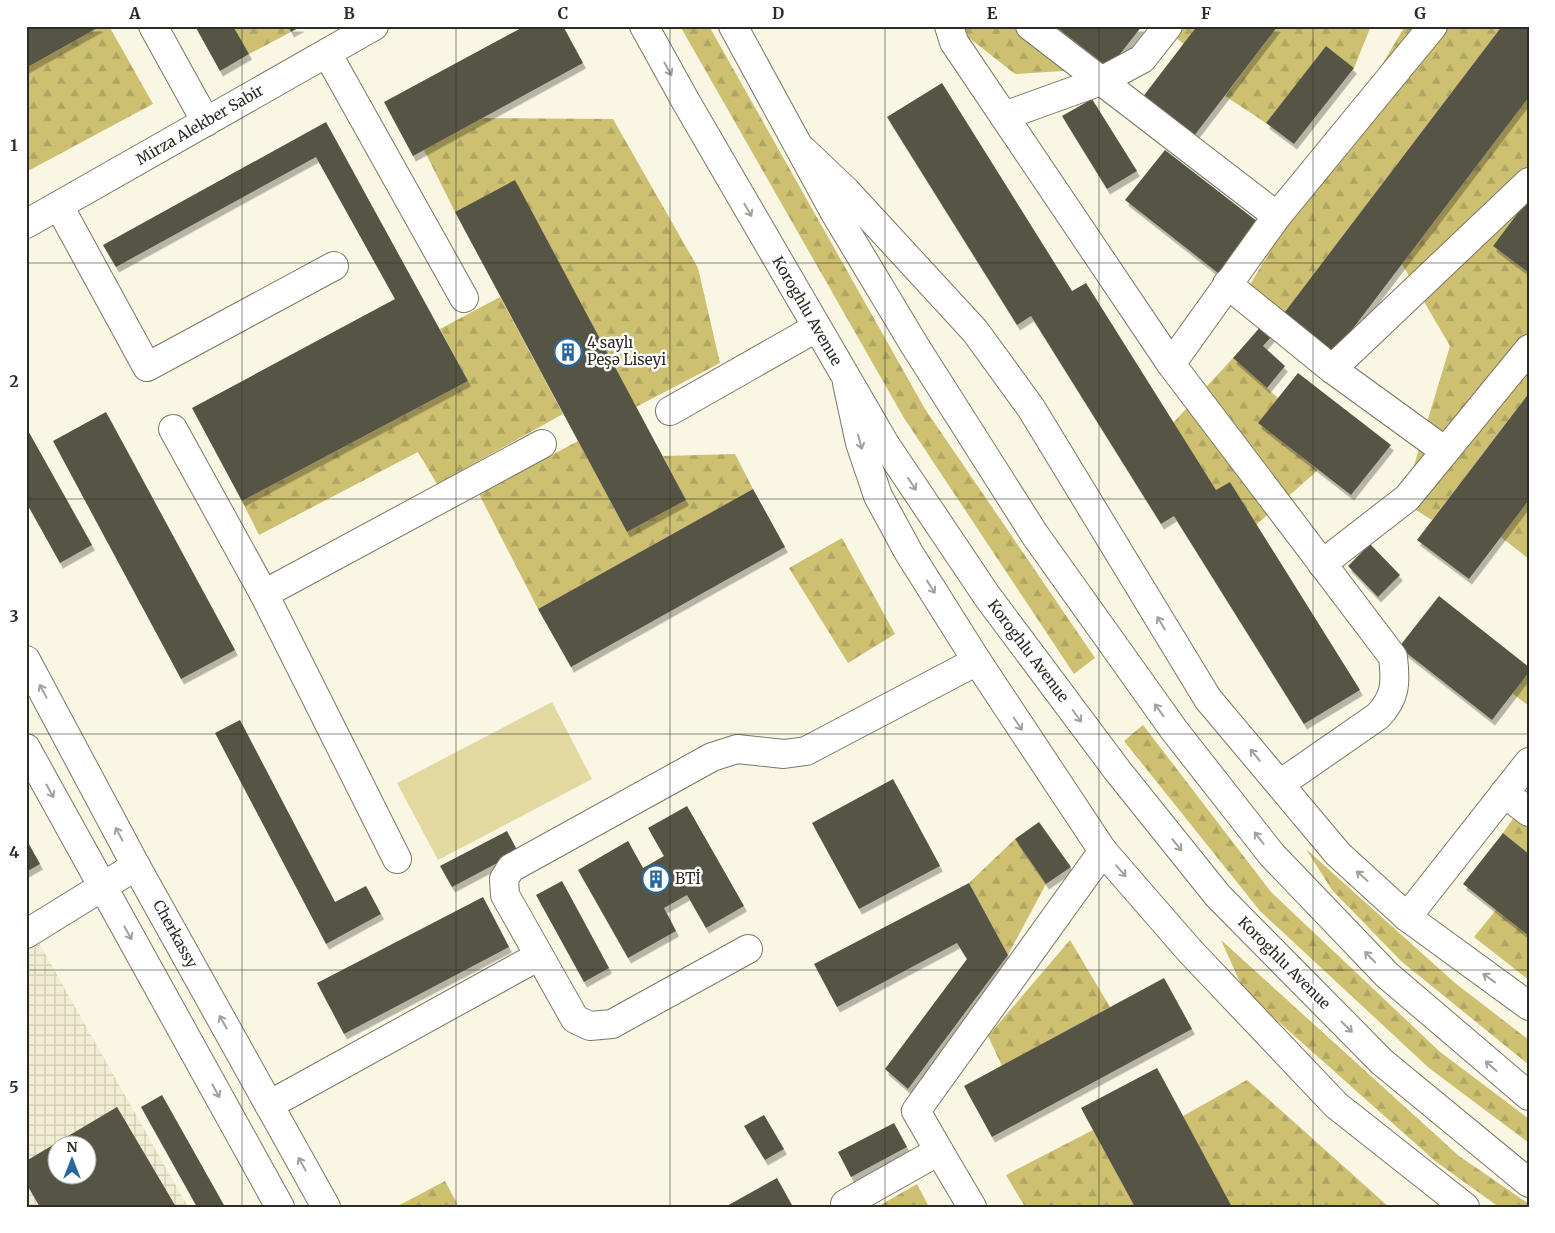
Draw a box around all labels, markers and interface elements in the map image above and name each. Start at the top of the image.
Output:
text: A [128,3,141,23]
text: B [343,3,355,23]
text: C [558,3,568,23]
text: D [772,3,784,23]
text: E [987,3,998,23]
text: F [1201,3,1211,23]
text: G [1414,3,1426,23]
one-way arrow [663,61,673,76]
street label: Mirza Alekber Sabir [133,80,267,169]
text: 1 [10,135,18,155]
one-way arrow [744,202,754,217]
street label: Koroghlu Avenue [768,253,847,369]
place label: 4 saylı Peşə Liseyi [587,333,666,369]
building icon: 4 saylı Peşə Liseyi [553,337,583,367]
text: 2 [9,371,19,391]
one-way arrow [856,433,865,449]
one-way arrow [907,477,917,491]
one-way arrow [926,580,936,594]
street label: Koroghlu Avenue [984,596,1073,706]
text: 3 [9,606,19,626]
one-way arrow [1156,616,1166,630]
one-way arrow [37,684,47,698]
one-way arrow [1154,703,1164,717]
one-way arrow [1072,709,1082,723]
one-way arrow [1013,717,1023,731]
one-way arrow [1250,749,1261,762]
one-way arrow [46,783,55,798]
one-way arrow [114,827,123,842]
one-way arrow [1254,832,1265,845]
one-way arrow [1171,838,1182,851]
text: 4 [9,842,19,862]
building icon: BTİ [641,864,671,894]
one-way arrow [1115,865,1127,878]
place label: BTİ [675,869,701,888]
one-way arrow [1356,871,1369,882]
street label: Cherkassy [149,896,202,971]
street label: Koroghlu Avenue [1234,912,1335,1013]
one-way arrow [124,926,134,940]
one-way arrow [1364,951,1376,963]
one-way arrow [1483,972,1496,983]
one-way arrow [218,1015,228,1030]
one-way arrow [1341,1021,1354,1033]
one-way arrow [1485,1060,1498,1071]
text: 5 [9,1077,19,1097]
one-way arrow [211,1083,221,1097]
north arrow [48,1136,98,1186]
text: N [66,1138,78,1156]
one-way arrow [297,1157,307,1172]

